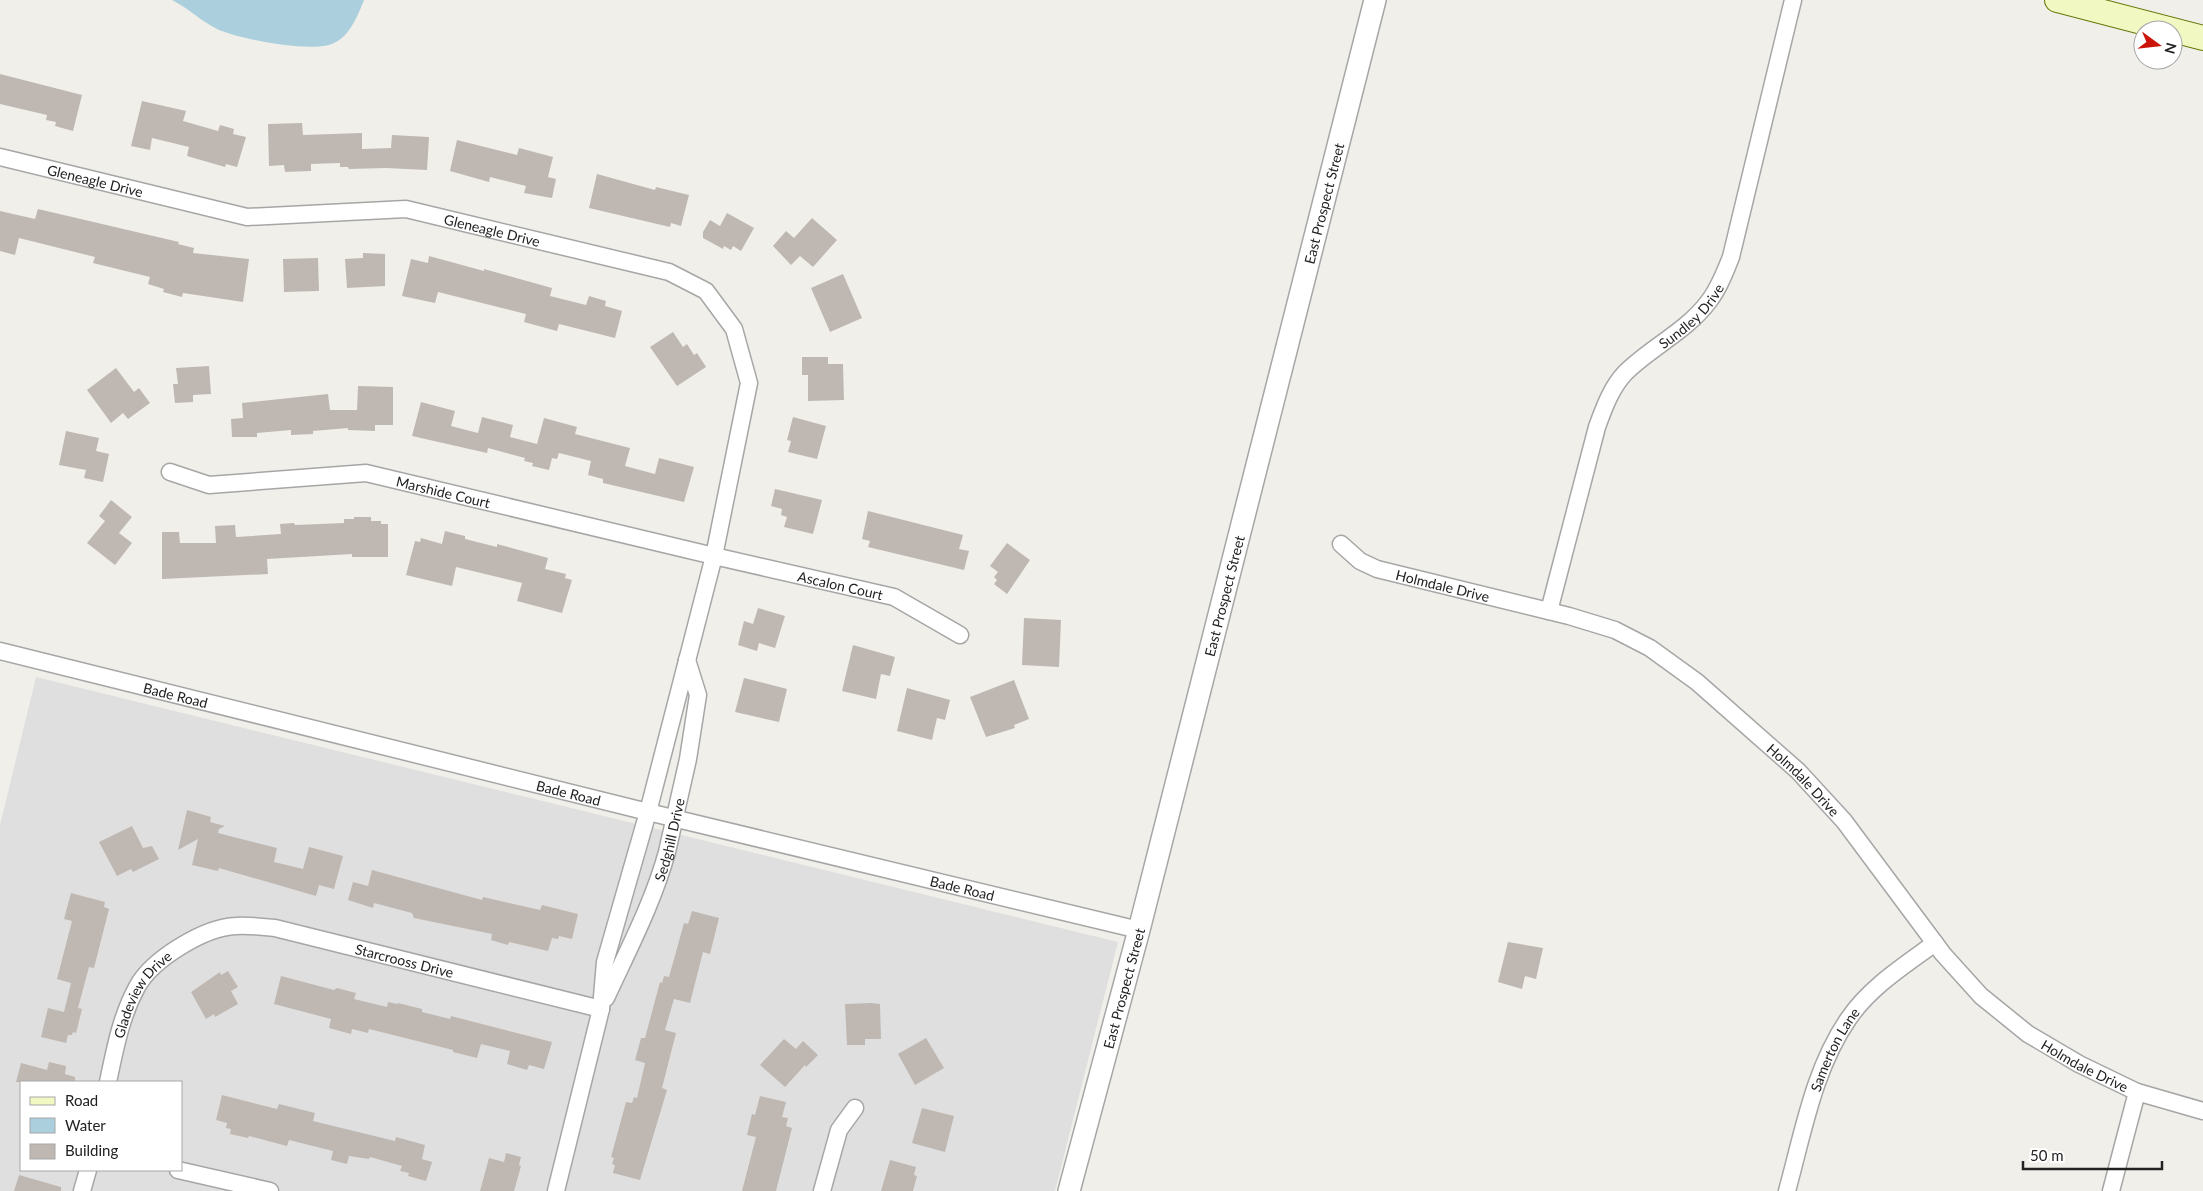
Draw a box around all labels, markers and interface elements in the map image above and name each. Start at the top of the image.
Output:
north arrow [2133,20,2183,70]
text: N [2161,41,2181,56]
street label: East Prospect Street [1300,141,1347,266]
street label: Gleneagle Drive [46,160,145,200]
street label: Gleneagle Drive [443,210,542,249]
street label: Sundley Drive [1655,281,1727,352]
street label: Marshide Court [395,472,492,511]
street label: East Prospect Street [1200,534,1247,658]
street label: Holmdale Drive [1394,565,1491,605]
street label: Ascalon Court [796,567,885,603]
street label: Bade Road [142,678,210,711]
street label: Holmdale Drive [1764,740,1843,819]
street label: Bade Road [535,776,603,808]
street label: Sedghill Drive [650,796,687,883]
street label: Bade Road [928,872,996,904]
street label: East Prospect Street [1099,926,1148,1050]
street label: Starcrooss Drive [354,940,455,981]
street label: Gladeview Drive [110,947,175,1040]
street label: Samerton Lane [1806,1004,1862,1093]
street label: Holmdale Drive [2039,1035,2131,1095]
legend [20,1081,182,1171]
text: Road [65,1091,98,1109]
text: Water [65,1116,106,1134]
scale bar [2023,1138,2162,1170]
text: Building [65,1141,118,1159]
text: 50 m [2030,1146,2064,1164]

